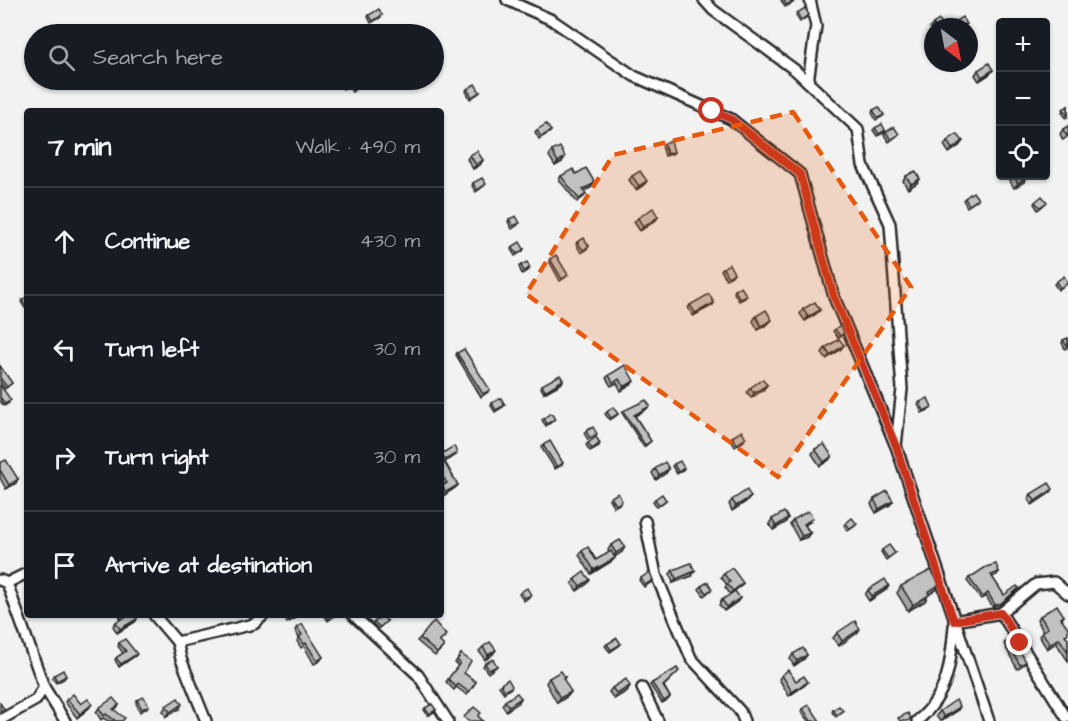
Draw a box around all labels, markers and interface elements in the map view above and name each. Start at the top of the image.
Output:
north arrow [924,18,978,72]
map controls [996,18,1050,180]
button: + [996,18,1050,72]
search box [24,24,444,90]
icon: search [45,41,78,74]
text: Search here [93,42,223,73]
button: − [996,72,1050,126]
route start [698,97,724,123]
button: locate [996,126,1050,180]
text: 7 min [48,129,112,165]
text: Walk · 490 m [296,133,420,161]
icon: ahead [48,225,81,258]
text: Continue [105,226,190,257]
text: 430 m [360,227,420,255]
icon: left [48,333,81,366]
text: Turn left [105,334,199,365]
text: 30 m [374,335,420,363]
icon: right [48,441,81,474]
text: Turn right [105,442,208,473]
text: 30 m [374,443,420,471]
icon: arrive [48,549,81,582]
text: Arrive at destination [105,550,312,581]
route end [1006,629,1032,655]

